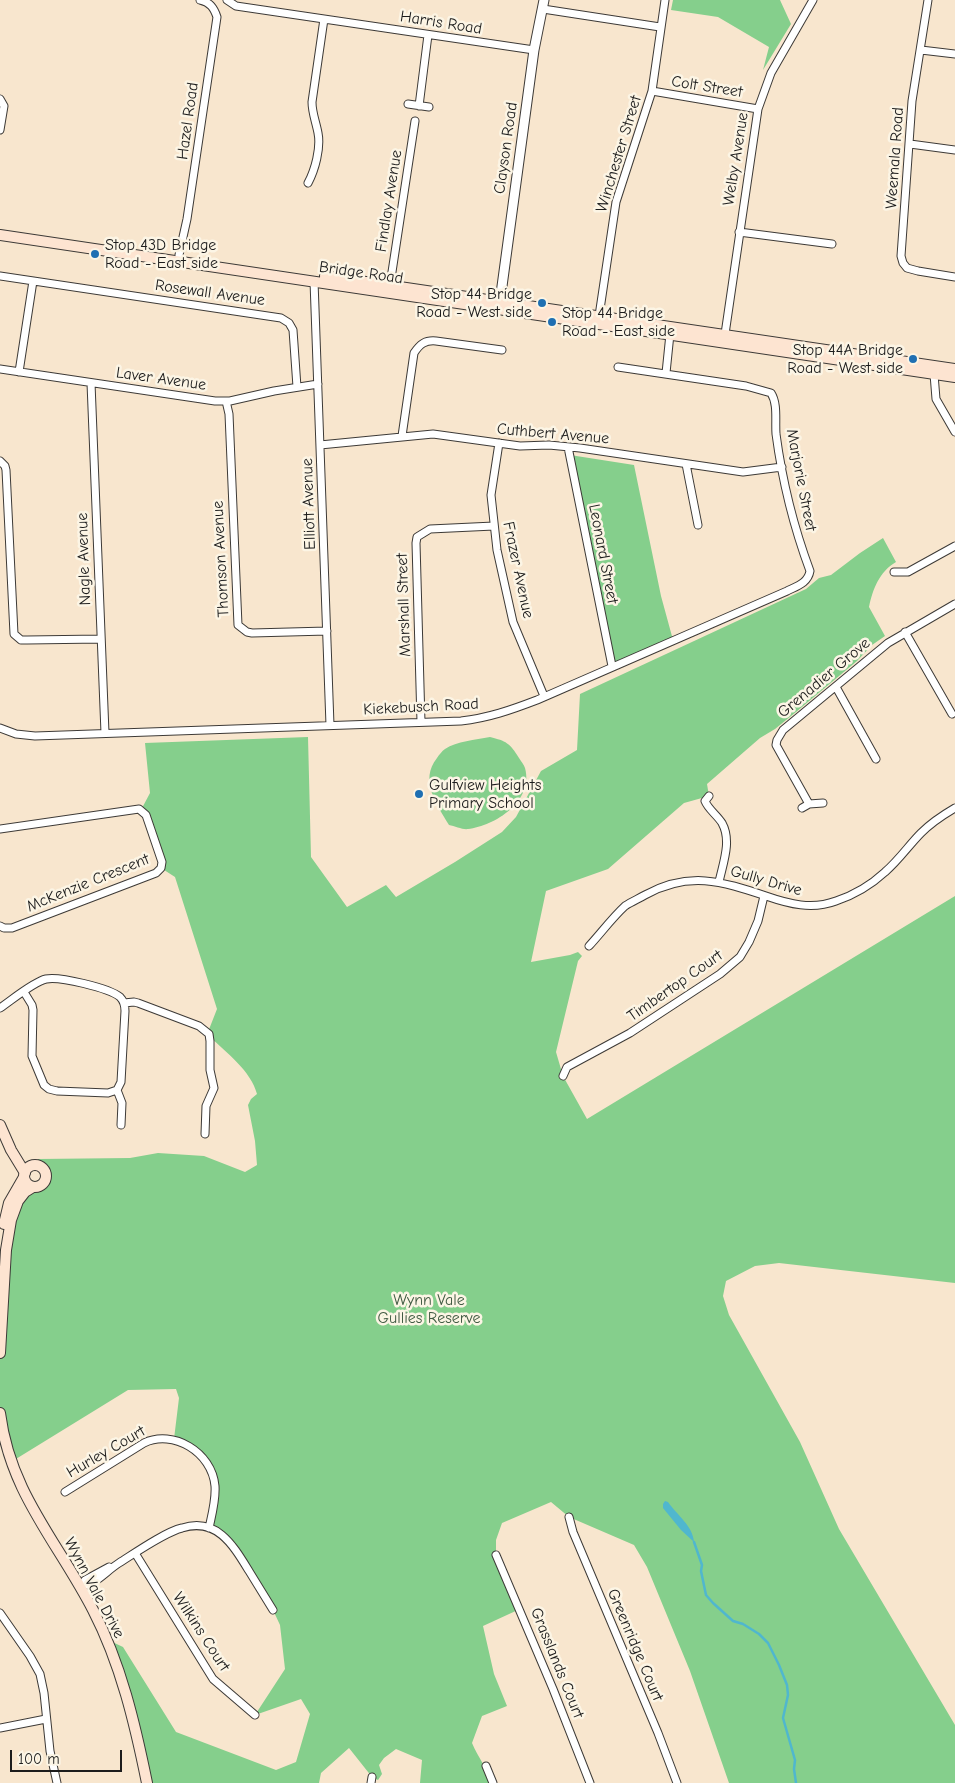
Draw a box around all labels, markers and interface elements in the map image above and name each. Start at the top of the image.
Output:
street label: Harris Road [399,7,483,39]
street label: Colt Street [670,72,744,102]
street label: Hazel Road [173,81,203,161]
street label: Winchester Street [592,93,646,215]
street label: Clayson Road [490,101,522,195]
street label: Weemala Road [882,106,908,210]
street label: Welby Avenue [719,111,753,207]
street label: Findlay Avenue [371,149,407,253]
place label: Stop 43D Bridge Road - East side [105,235,218,273]
marker: Stop 43D Bridge Road - East side [89,248,101,260]
street label: Bridge Road [318,258,404,288]
street label: Rosewall Avenue [154,276,266,310]
place label: Stop 44 Bridge Road - West side [416,284,532,322]
marker: Stop 44 Bridge Road - West side [536,297,548,309]
place label: Stop 44 Bridge Road - East side [562,303,675,341]
marker: Stop 44 Bridge Road - East side [546,316,558,328]
place label: Stop 44A Bridge Road - West side [787,340,903,378]
marker: Stop 44A Bridge Road - West side [907,353,919,365]
street label: Laver Avenue [115,363,207,395]
street label: Cuthbert Avenue [496,420,610,448]
street label: Marjorie Street [782,427,820,533]
street label: Elliott Avenue [298,458,320,550]
street label: Thomson Avenue [208,500,234,618]
street label: Leonard Street [584,503,622,605]
street label: Nagle Avenue [73,512,95,606]
street label: Frazer Avenue [498,520,538,620]
street label: Marshall Street [393,553,415,657]
street label: Grenadier Grove [774,634,874,722]
street label: Kiekebusch Road [363,694,479,720]
place label: Gulfview Heights Primary School [429,775,541,813]
marker: Gulfview Heights Primary School [413,788,425,800]
street label: McKenzie Crescent [24,850,152,916]
street label: Gully Drive [728,862,804,900]
street label: Timbertop Court [624,946,726,1026]
park label: Wynn Vale Gullies Reserve [377,1290,481,1328]
street label: Hurley Court [63,1422,149,1482]
street label: Wynn Vale Drive [59,1534,129,1642]
street label: Greenridge Court [603,1586,667,1704]
street label: Wilkins Court [168,1589,234,1675]
street label: Grasslands Court [526,1605,588,1721]
scale bar [12,1740,125,1772]
text: 100 m [18,1750,60,1768]

